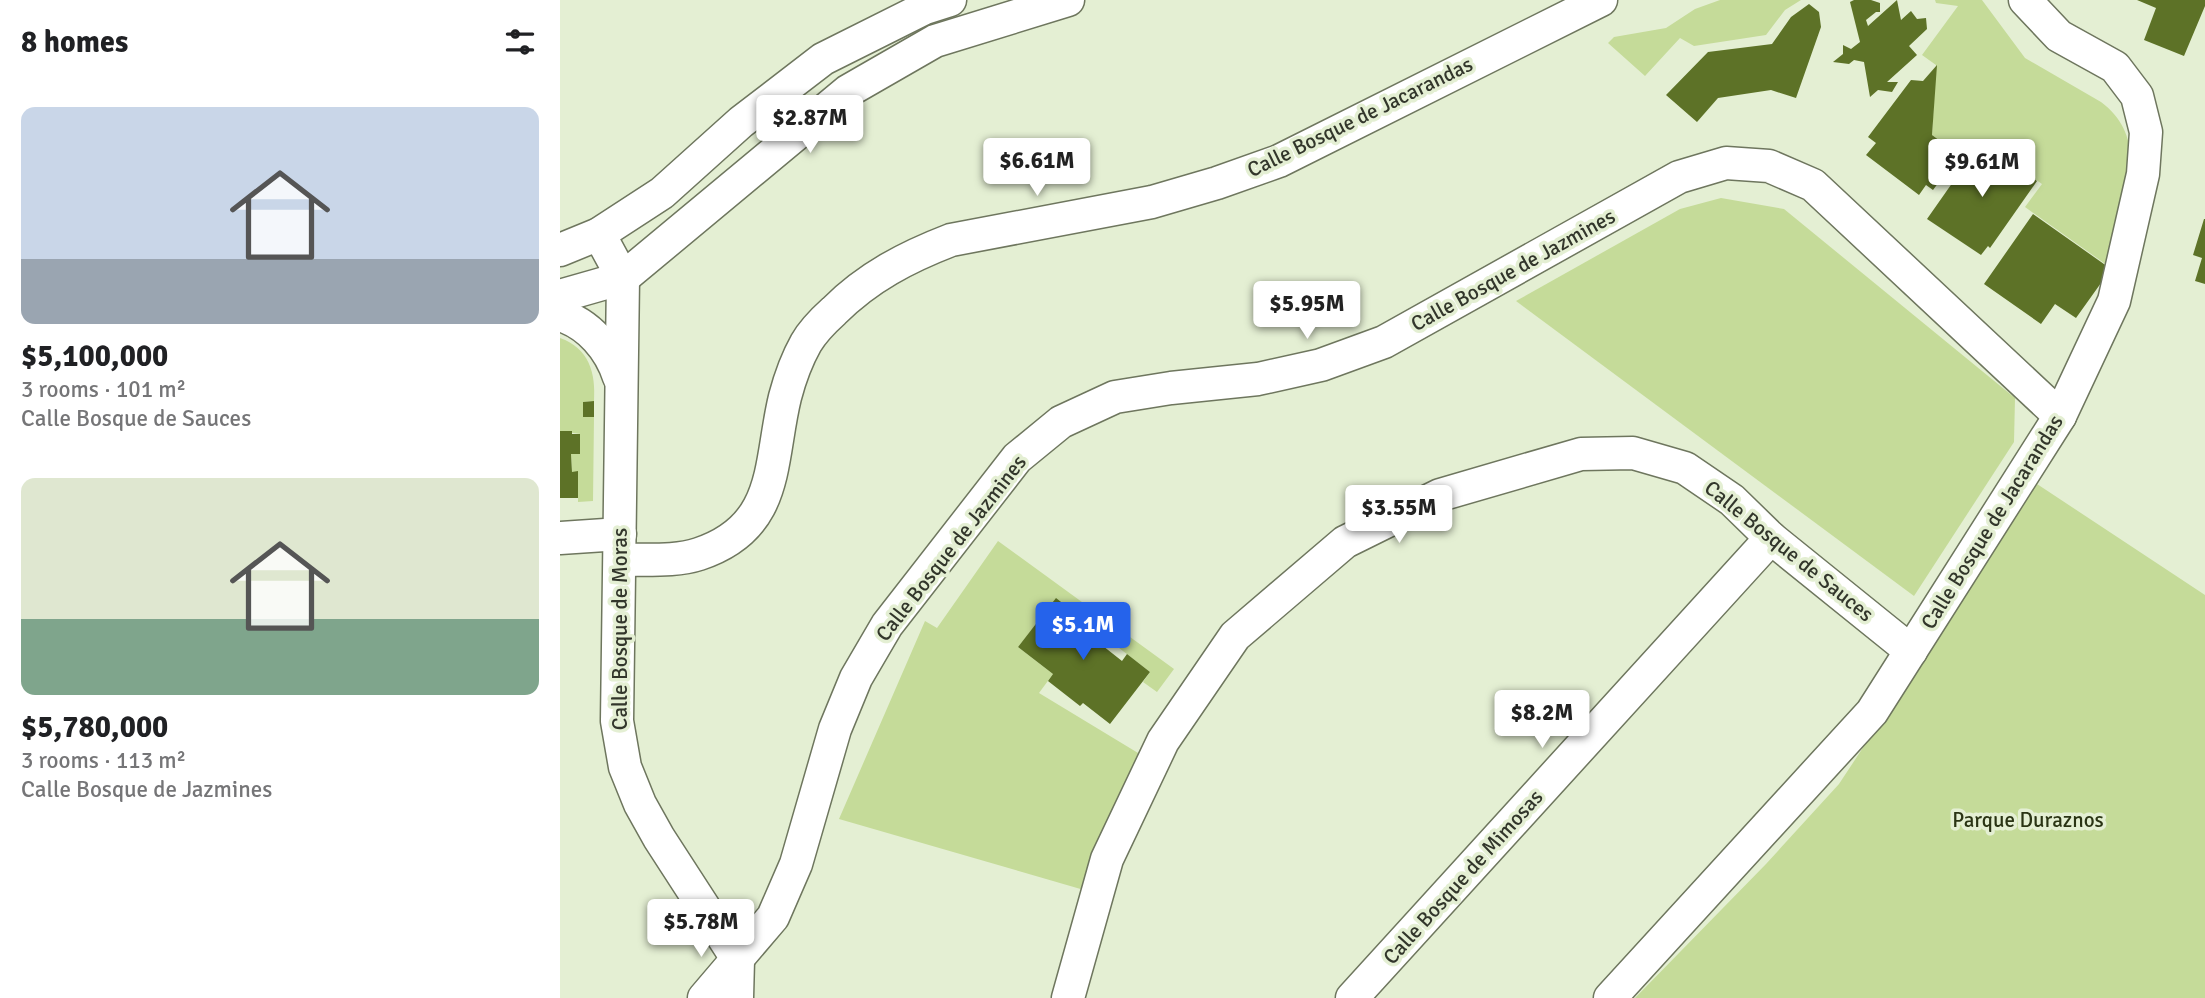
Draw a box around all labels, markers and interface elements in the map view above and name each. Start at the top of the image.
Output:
icon: filters [501,23,539,61]
text: 8 homes [21,24,128,61]
street label: Calle Bosque de Jacarandas [1243,51,1477,183]
pin: $2.87M [753,96,867,155]
text: $2.87M [772,103,848,132]
pin: $6.61M [980,138,1094,198]
pin: $9.61M [1925,140,2039,199]
text: $6.61M [999,146,1075,175]
text: $9.61M [1944,147,2020,176]
icon: home [217,152,343,278]
street label: Calle Bosque de Jazmines [1406,203,1620,337]
pin: $5.95M [1250,282,1364,341]
text: $5.95M [1269,289,1345,318]
text: $5,100,000 [21,338,168,375]
text: 3 rooms · 101 m² [21,375,186,404]
text: Calle Bosque de Sauces [21,404,251,433]
street label: Calle Bosque de Jacarandas [1915,410,2069,634]
street label: Calle Bosque de Jazmines [870,450,1032,646]
street label: Calle Bosque de Sauces [1699,475,1879,627]
pin: $3.55M [1342,486,1456,545]
text: $3.55M [1361,493,1437,522]
icon: home [217,523,343,649]
street label: Calle Bosque de Moras [607,528,633,730]
pin: $5.1M [1034,602,1132,662]
text: $5.1M [1051,610,1115,639]
pin: $8.2M [1493,690,1591,750]
text: $8.2M [1510,698,1574,727]
text: $5,780,000 [21,709,168,746]
text: 3 rooms · 113 m² [21,746,186,775]
text: Calle Bosque de Jazmines [21,775,272,804]
street label: Calle Bosque de Mimosas [1378,784,1548,970]
park label: Parque Duraznos [1952,807,2104,833]
pin: $5.78M [644,900,758,959]
text: $5.78M [663,907,739,936]

